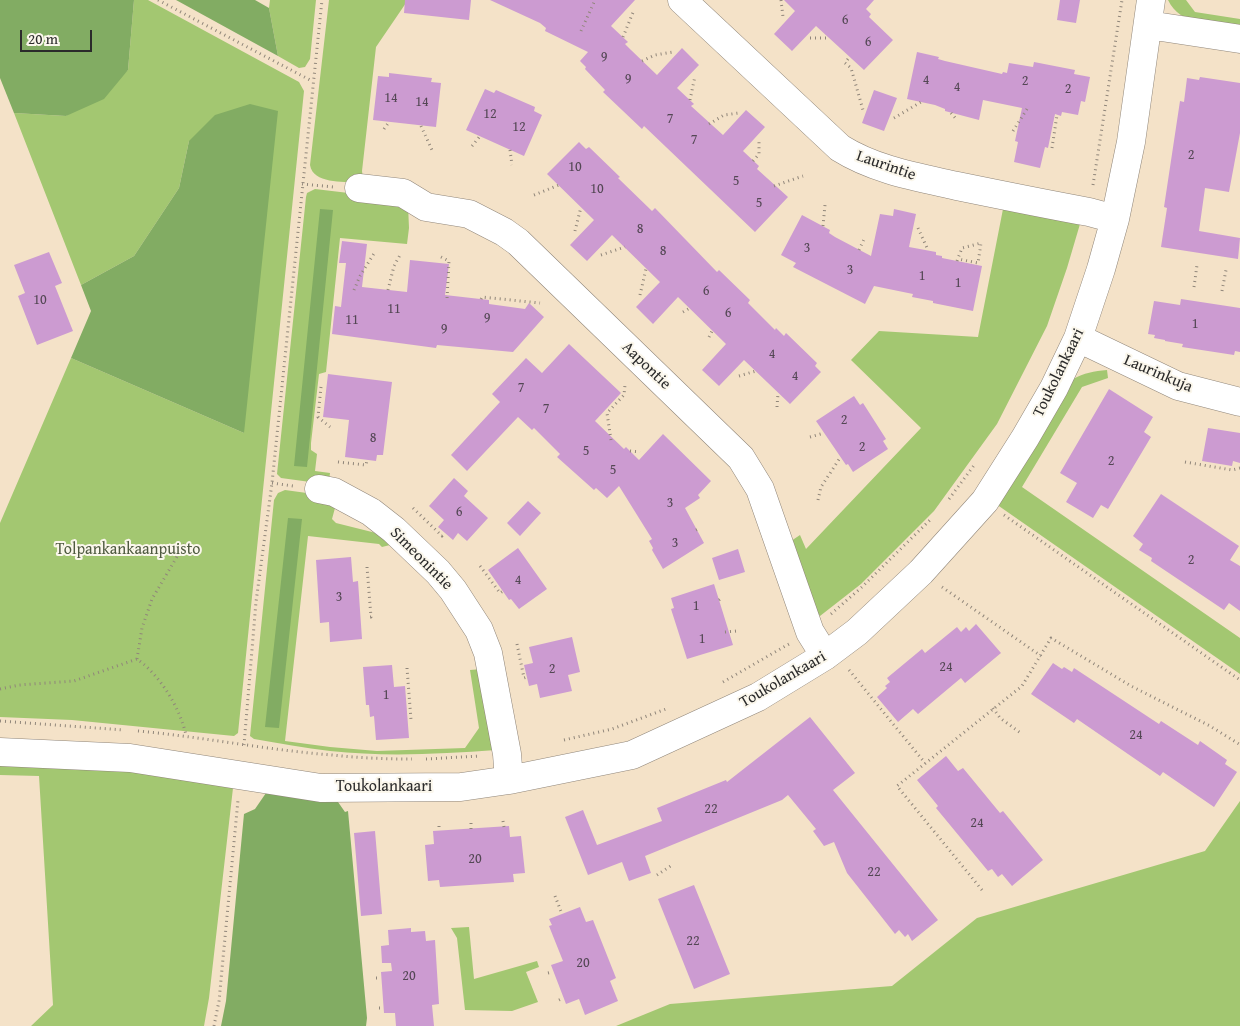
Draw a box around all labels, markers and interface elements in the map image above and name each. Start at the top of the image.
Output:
house number: 6 [842,12,848,28]
scale bar [22,20,95,52]
text: 20 m [28,28,58,49]
house number: 6 [865,34,871,50]
house number: 9 [601,49,607,65]
house number: 9 [625,71,631,87]
house number: 4 [923,72,929,88]
house number: 2 [1022,73,1028,89]
house number: 4 [954,79,960,95]
house number: 2 [1065,81,1071,97]
house number: 14 [384,90,398,106]
house number: 14 [415,94,429,110]
house number: 12 [483,106,497,122]
house number: 7 [667,111,673,127]
house number: 12 [512,119,526,135]
house number: 7 [691,132,697,148]
street label: Laurintie [854,147,918,185]
house number: 2 [1188,147,1194,163]
house number: 10 [568,159,582,175]
house number: 5 [733,173,739,189]
house number: 10 [590,181,604,197]
house number: 5 [756,195,762,211]
house number: 8 [637,221,643,237]
house number: 3 [804,240,810,256]
house number: 8 [660,243,666,259]
house number: 3 [847,262,853,278]
house number: 1 [919,268,925,284]
house number: 1 [955,275,961,291]
house number: 6 [703,283,709,299]
house number: 10 [33,292,47,308]
house number: 11 [387,301,401,317]
house number: 6 [725,305,731,321]
house number: 9 [484,310,490,326]
house number: 11 [345,312,359,328]
house number: 1 [1192,316,1198,332]
house number: 9 [441,321,447,337]
street label: Toukolankaari [1029,325,1089,421]
street label: Aapontie [618,338,674,394]
house number: 4 [769,346,775,362]
street label: Laurinkuja [1121,351,1195,397]
house number: 4 [792,368,798,384]
house number: 7 [518,380,524,396]
house number: 7 [543,401,549,417]
house number: 2 [841,412,847,428]
house number: 8 [370,430,376,446]
house number: 2 [859,439,865,455]
house number: 5 [583,443,589,459]
house number: 2 [1108,453,1114,469]
house number: 5 [610,462,616,478]
house number: 3 [667,495,673,511]
house number: 6 [456,504,462,520]
street label: Simeonintie [386,524,456,594]
house number: 3 [672,535,678,551]
park label: Tolpankankaanpuisto [55,540,201,560]
house number: 2 [1188,552,1194,568]
house number: 4 [515,572,521,588]
house number: 3 [336,589,342,605]
house number: 1 [693,598,699,614]
house number: 1 [699,631,705,647]
street label: Toukolankaari [736,648,830,712]
house number: 24 [939,659,953,675]
house number: 2 [549,661,555,677]
house number: 1 [383,687,389,703]
house number: 24 [1129,727,1143,743]
street label: Toukolankaari [336,777,432,797]
house number: 22 [704,801,718,817]
house number: 24 [970,815,984,831]
house number: 20 [468,851,482,867]
house number: 22 [867,864,881,880]
house number: 22 [686,933,700,949]
house number: 20 [576,955,590,971]
house number: 20 [402,968,416,984]

